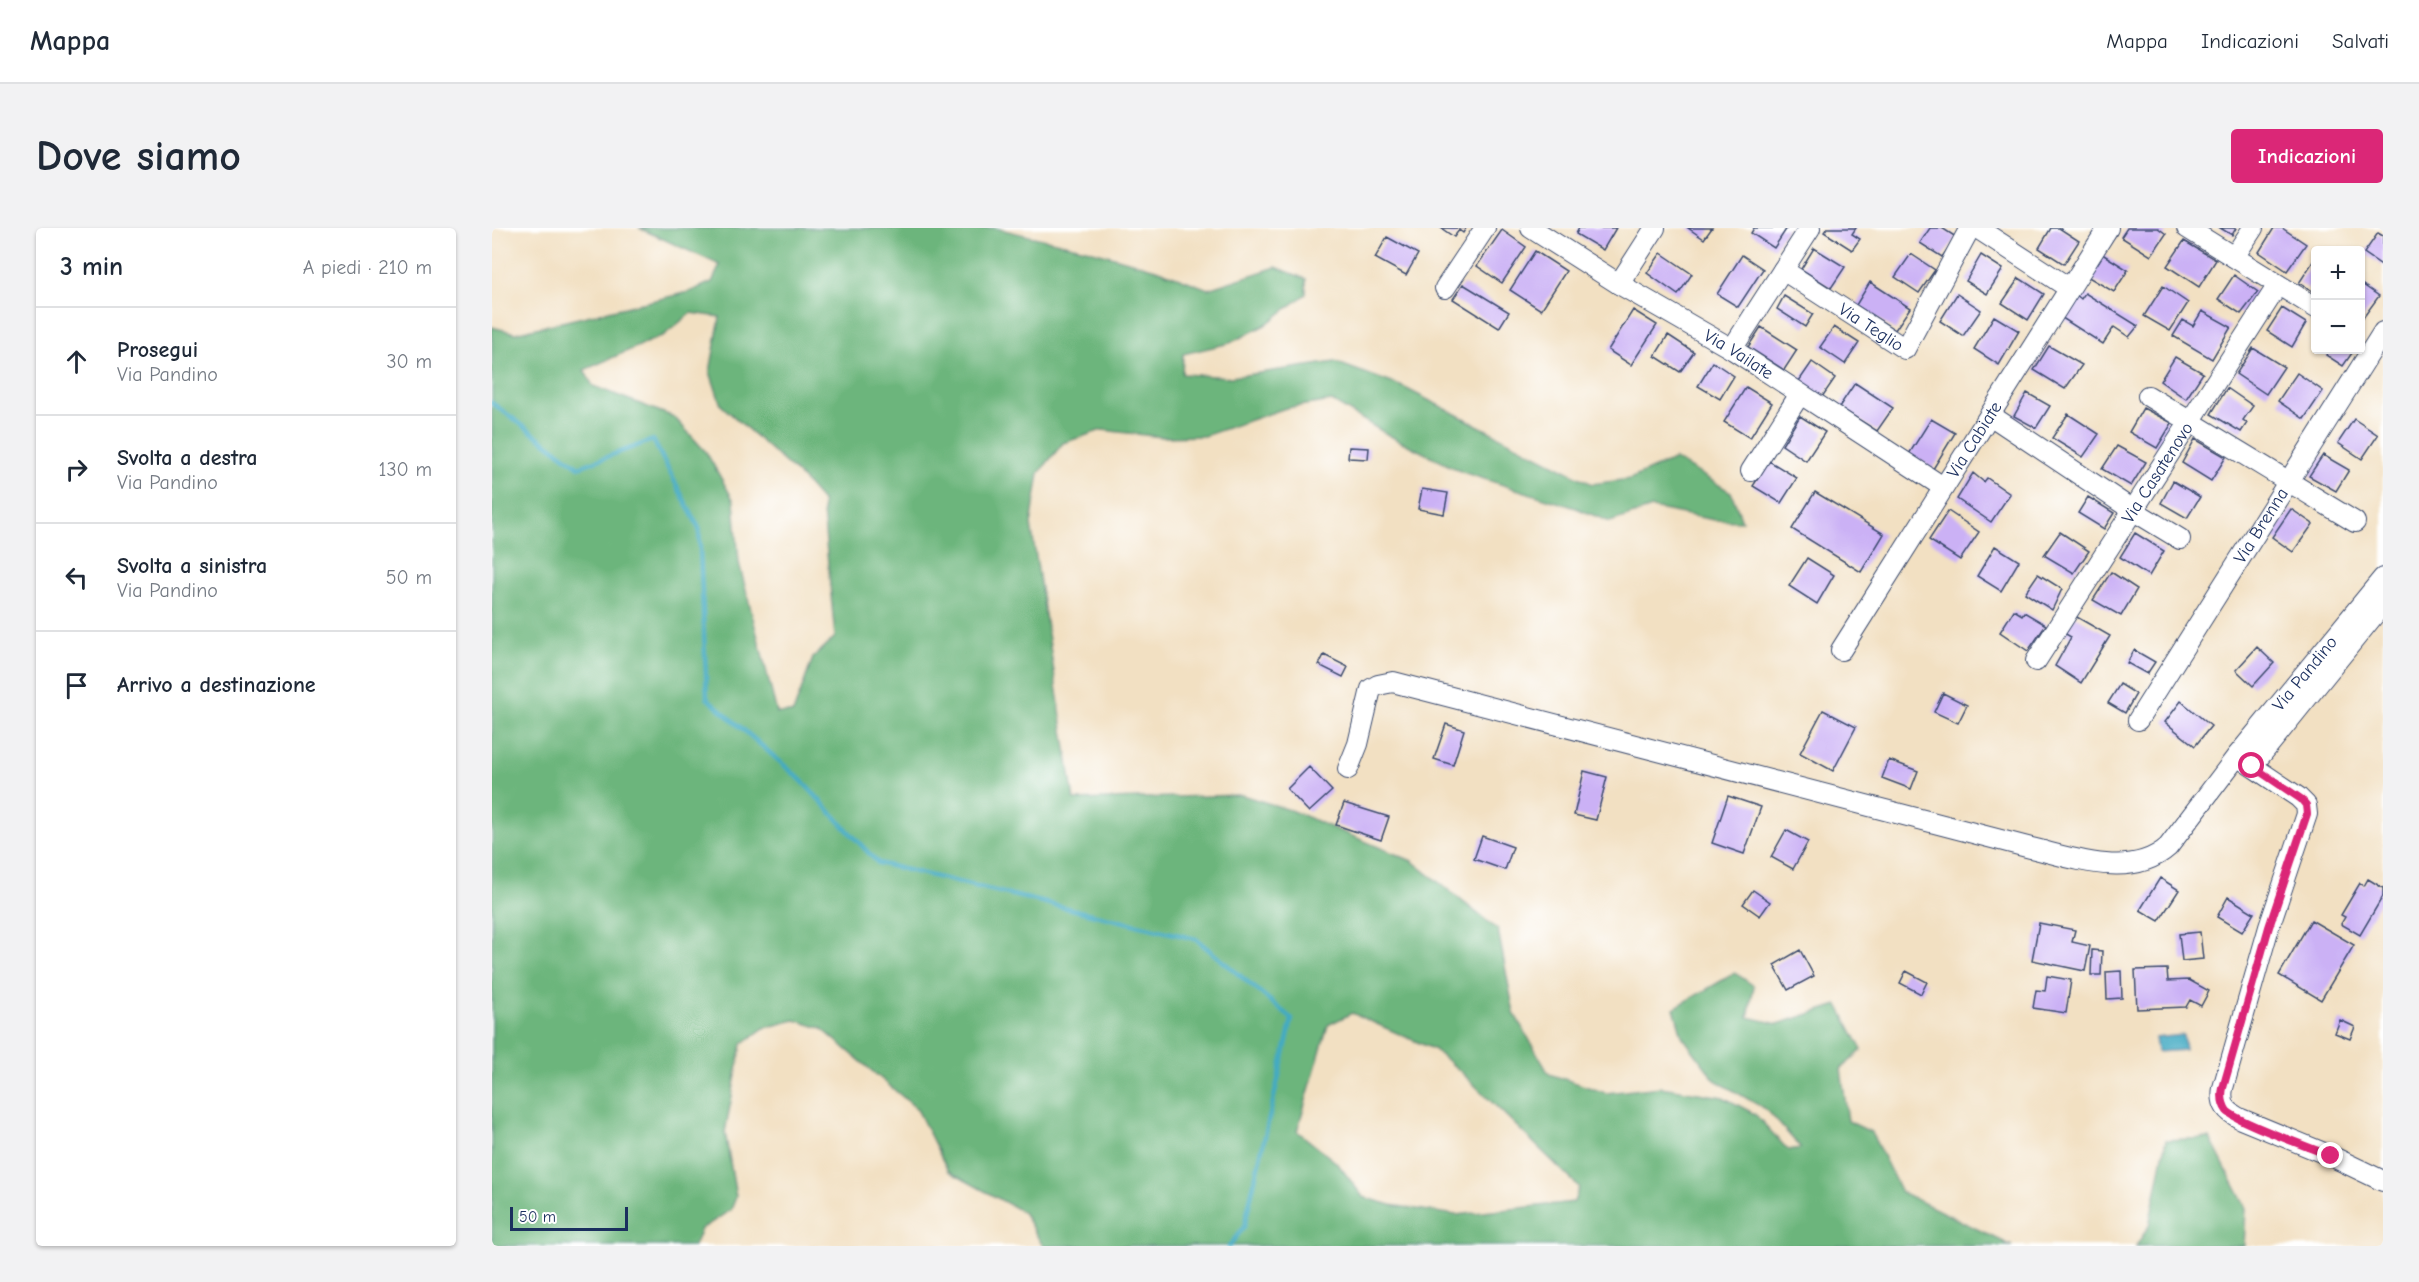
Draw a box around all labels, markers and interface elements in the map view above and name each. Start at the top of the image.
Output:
text: Mappa [30,25,110,57]
text: Mappa [2106,29,2168,53]
text: Indicazioni [2201,29,2299,53]
text: Salvati [2332,29,2389,53]
button: Indicazioni [2231,129,2383,183]
text: Dove siamo [36,132,241,181]
map controls [2311,246,2365,354]
button: + [2311,246,2365,300]
text: 3 min [60,252,123,282]
text: A piedi · 210 m [303,256,432,279]
street label: Via Teglio [1835,298,1908,356]
button: − [2311,300,2365,354]
street label: Via Vailate [1700,325,1777,384]
text: Prosegui [117,337,198,363]
icon: ahead [60,345,93,378]
text: 30 m [386,350,432,373]
text: Via Pandino [117,363,218,386]
street label: Via Cabiate [1942,398,2006,482]
street label: Via Casatenovo [2117,418,2197,527]
text: Svolta a destra [117,445,258,471]
icon: right [60,453,93,486]
text: 130 m [379,458,432,481]
text: Via Pandino [117,471,218,494]
street label: Via Brenna [2229,484,2292,567]
text: Svolta a sinistra [117,553,267,579]
icon: left [60,561,93,594]
text: 50 m [386,566,432,589]
text: Via Pandino [117,579,218,602]
street label: Via Pandino [2268,632,2342,715]
icon: arrive [60,669,93,702]
text: Arrivo a destinazione [117,672,316,698]
route start [2238,752,2264,778]
route end [2317,1142,2343,1168]
scale bar [510,1204,628,1232]
text: 50 m [519,1208,556,1226]

